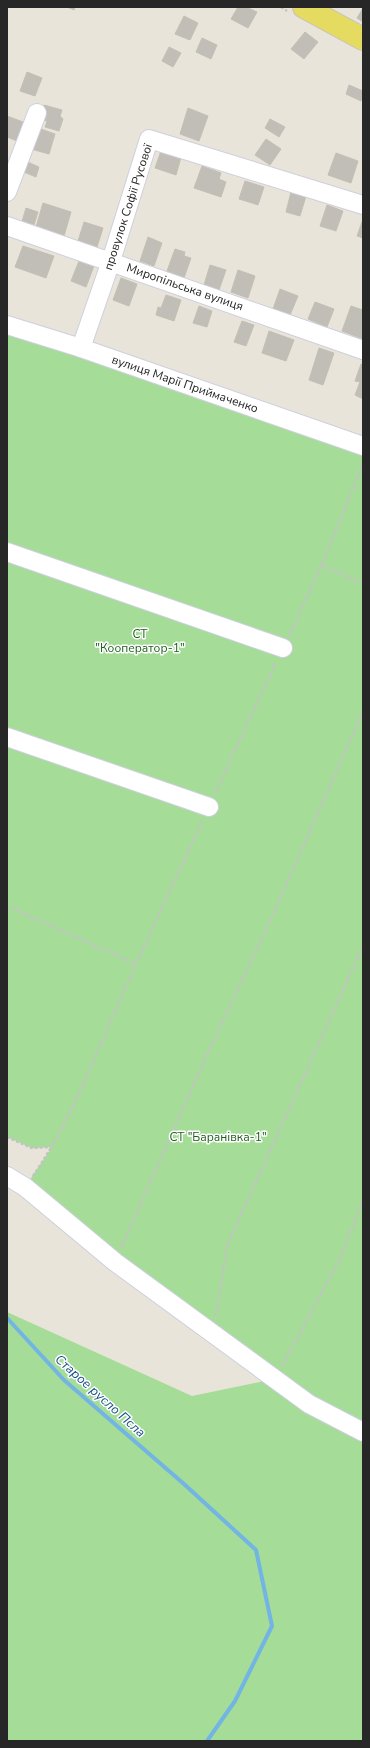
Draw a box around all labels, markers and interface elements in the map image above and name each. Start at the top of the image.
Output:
street label: провулок Софії Русової [100,141,156,272]
street label: Миропільська вулиця [125,260,245,314]
street label: вулиця Марії Приймаченко [110,351,260,417]
park label: СТ "Кооператор-1" [95,626,185,656]
park label: СТ "Баранівка-1" [169,1129,267,1145]
water label: Старое русло Псла [51,1350,149,1442]

